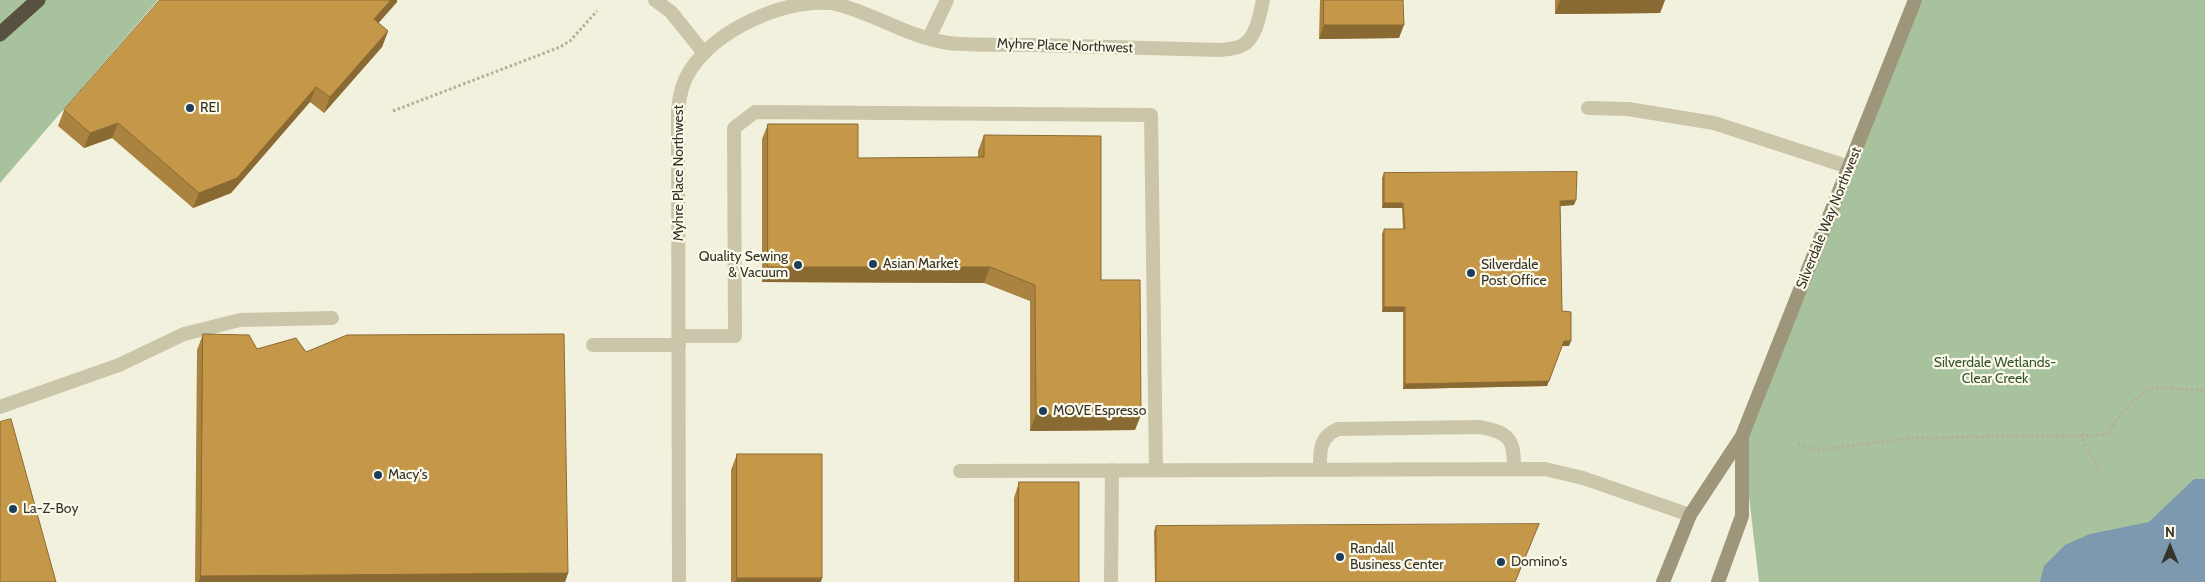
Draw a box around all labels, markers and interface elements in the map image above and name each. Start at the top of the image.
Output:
street label: Myhre Place Northwest [996,35,1134,57]
place label: REI [200,100,220,116]
marker: REI [184,102,196,114]
street label: Myhre Place Northwest [671,105,687,241]
street label: Silverdale Way Northwest [1793,145,1865,291]
place label: Quality Sewing & Vacuum [699,249,788,282]
place label: Asian Market [883,256,958,272]
place label: Silverdale Post Office [1481,257,1547,290]
marker: Asian Market [867,258,879,270]
marker: Quality Sewing & Vacuum [792,259,804,271]
marker: Silverdale Post Office [1465,267,1477,279]
park label: Silverdale Wetlands- Clear Creek [1934,355,2056,388]
place label: MOVE Espresso [1053,403,1146,419]
marker: MOVE Espresso [1037,405,1049,417]
place label: Macy's [388,467,427,483]
marker: Macy's [372,469,384,481]
place label: La-Z-Boy [23,501,78,517]
marker: La-Z-Boy [7,503,19,515]
north arrow [2145,522,2195,572]
text: N [2165,523,2175,541]
place label: Randall Business Center [1350,541,1444,574]
marker: Randall Business Center [1334,551,1346,563]
place label: Domino's [1511,554,1567,570]
marker: Domino's [1495,556,1507,568]

